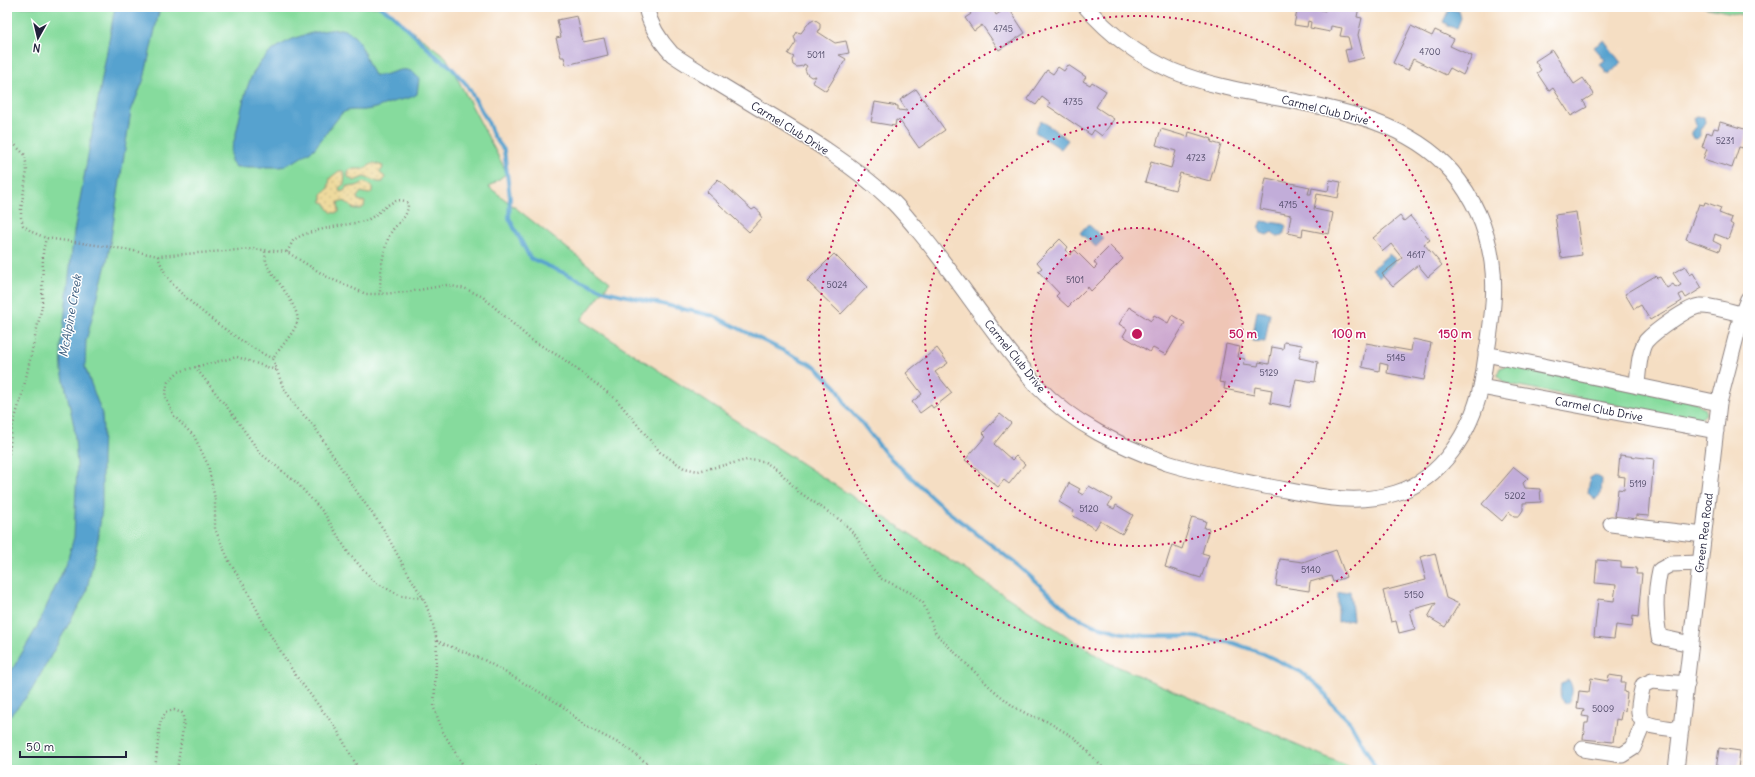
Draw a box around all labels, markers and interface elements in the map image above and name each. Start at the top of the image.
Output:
north arrow [18,18,58,58]
house number: 4745 [993,23,1013,34]
text: N [32,40,41,55]
house number: 4700 [1419,46,1441,57]
house number: 5011 [807,49,825,60]
street label: Carmel Club Drive [1280,92,1370,128]
house number: 4735 [1063,96,1083,107]
street label: Carmel Club Drive [748,98,832,158]
house number: 5231 [1716,135,1734,146]
house number: 4723 [1186,152,1206,163]
house number: 4715 [1279,199,1297,210]
house number: 4617 [1407,249,1426,260]
water label: McAlpine Creek [55,273,85,358]
house number: 5101 [1066,274,1084,285]
house number: 5024 [826,279,848,290]
street label: Carmel Club Drive [981,317,1049,395]
text: 50 m [1229,326,1258,341]
text: 100 m [1332,326,1366,341]
text: 150 m [1439,326,1472,341]
centre of rings [1130,327,1144,341]
house number: 5145 [1386,352,1406,363]
house number: 5129 [1260,367,1278,378]
street label: Carmel Club Drive [1554,394,1644,424]
house number: 5119 [1629,478,1647,489]
house number: 5202 [1505,490,1526,501]
street label: Green Rea Road [1692,492,1716,574]
house number: 5120 [1079,503,1099,514]
house number: 5140 [1301,564,1321,575]
house number: 5150 [1404,589,1424,600]
house number: 5009 [1592,703,1614,714]
scale bar [20,733,126,759]
text: 50 m [26,739,55,754]

